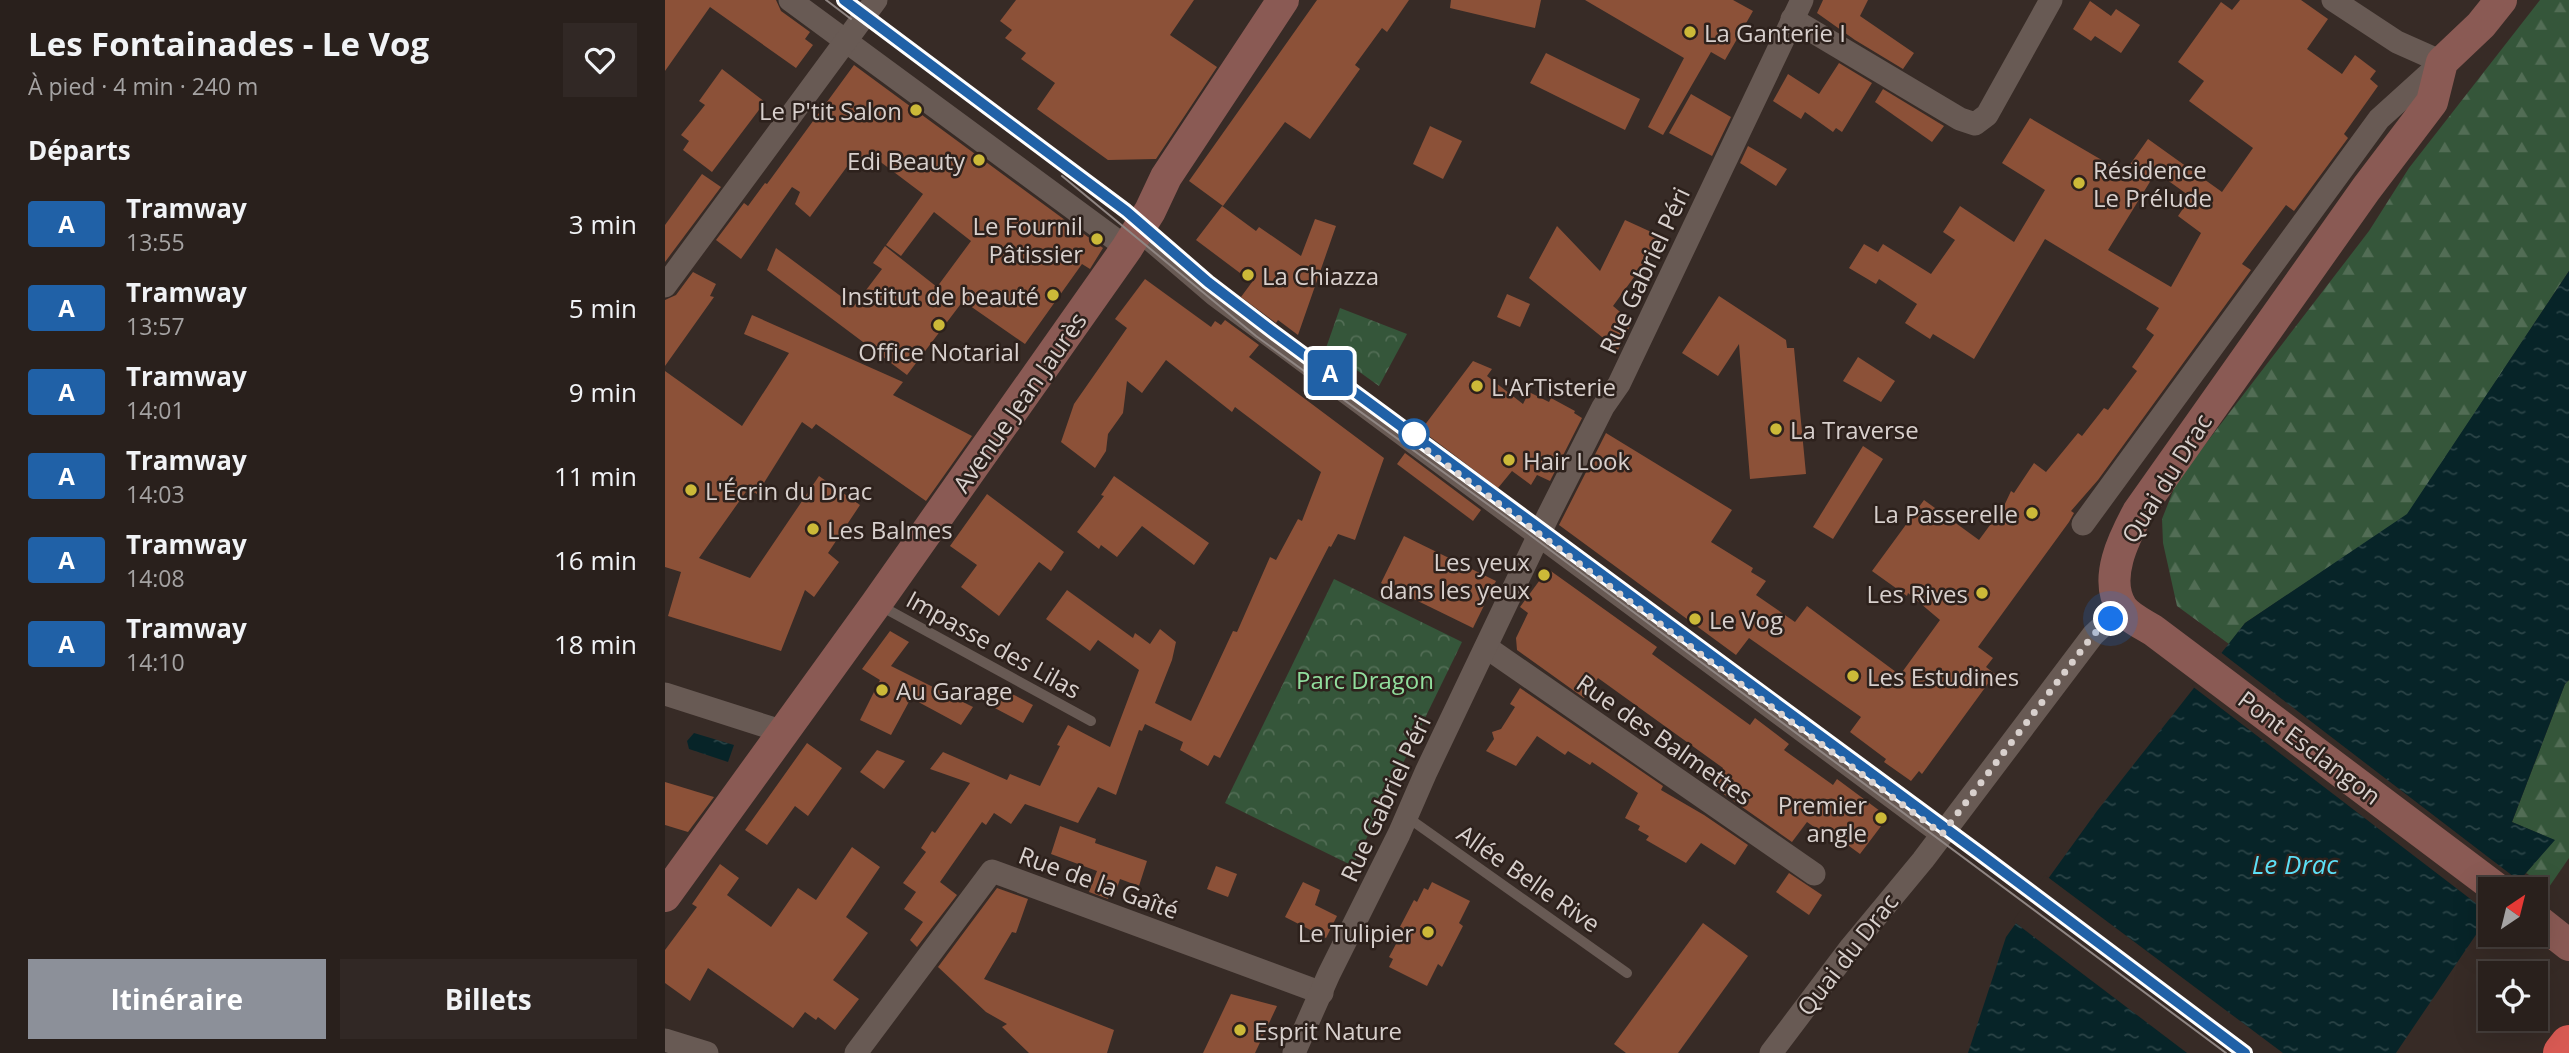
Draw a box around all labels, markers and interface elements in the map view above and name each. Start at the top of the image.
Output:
place label: La Ganterie I [1704,16,1846,49]
text: Les Fontainades - Le Vog [28,21,429,66]
button: heart [563,23,637,97]
marker: La Ganterie I [1682,24,1698,40]
text: À pied · 4 min · 240 m [28,70,258,102]
place label: Le P'tit Salon [759,94,902,127]
marker: Le P'tit Salon [908,102,924,118]
text: Départs [28,132,131,168]
place label: Edi Beauty [847,144,966,177]
marker: Edi Beauty [971,152,987,168]
place label: Résidence Le Prélude [2093,153,2212,214]
marker: Résidence Le Prélude [2071,175,2087,191]
street label: Rue Gabriel Péri [1591,181,1697,359]
text: Tramway [126,190,247,226]
text: 3 min [569,206,637,242]
text: A [58,207,75,240]
place label: Le Fournil Pâtissier [973,209,1083,270]
text: 13:55 [126,226,185,258]
marker: Le Fournil Pâtissier [1089,231,1105,247]
place label: La Chiazza [1262,259,1379,292]
marker: La Chiazza [1240,267,1256,283]
text: Tramway [126,274,247,310]
place label: Institut de beauté [841,279,1039,312]
marker: Institut de beauté [1045,287,1061,303]
text: 5 min [569,290,637,326]
text: A [58,291,75,324]
street label: Avenue Jean Jaurès [944,305,1094,499]
text: 13:57 [126,310,185,342]
marker: Office Notarial [931,317,947,333]
place label: Office Notarial [858,335,1020,368]
line badge: A [1307,350,1353,396]
text: A [1322,356,1338,389]
text: Tramway [126,358,247,394]
place label: L'ArTisterie [1491,370,1616,403]
text: 9 min [569,374,637,410]
text: A [58,375,75,408]
marker: L'ArTisterie [1469,378,1485,394]
text: 14:01 [126,394,185,426]
street label: Quai du Drac [2113,407,2219,549]
place label: La Traverse [1790,413,1919,446]
unlabelled marker [1399,419,1429,449]
marker: La Traverse [1768,421,1784,437]
text: Tramway [126,442,247,478]
place label: Hair Look [1523,444,1631,477]
marker: Hair Look [1501,452,1517,468]
text: 11 min [554,458,637,494]
text: A [58,459,75,492]
place label: L'Écrin du Drac [705,474,872,507]
text: 14:03 [126,478,185,510]
marker: L'Écrin du Drac [683,482,699,498]
place label: La Passerelle [1873,497,2018,530]
marker: La Passerelle [2024,505,2040,521]
place label: Les Balmes [827,513,953,546]
marker: Les Balmes [805,521,821,537]
text: Tramway [126,526,247,562]
text: 16 min [554,542,637,578]
text: A [58,543,75,576]
place label: Les yeux dans les yeux [1380,545,1530,606]
text: 14:08 [126,562,185,594]
marker: Les yeux dans les yeux [1536,567,1552,583]
place label: Les Rives [1867,577,1968,610]
street label: Impasse des Lilas [901,582,1087,706]
marker: Les Rives [1974,585,1990,601]
your location [2093,601,2128,636]
place label: Le Vog [1709,603,1783,636]
text: Tramway [126,610,247,646]
marker: Le Vog [1687,611,1703,627]
text: 18 min [554,626,637,662]
text: A [58,627,75,660]
text: 14:10 [126,646,185,678]
place label: Les Estudines [1867,660,2019,693]
park label: Parc Dragon [1296,663,1434,696]
street label: Rue des Balmettes [1570,666,1760,812]
marker: Les Estudines [1845,668,1861,684]
place label: Au Garage [896,674,1013,707]
marker: Au Garage [874,682,890,698]
street label: Pont Esclangon [2232,682,2388,812]
street label: Rue Gabriel Péri [1332,709,1438,887]
place label: Premier angle [1778,788,1867,849]
marker: Premier angle [1873,810,1889,826]
street label: Allée Belle Rive [1451,816,1607,940]
street label: Rue de la Gaîté [1014,838,1184,926]
water label: Le Drac [2252,846,2338,882]
north arrow [2478,877,2548,947]
map controls [2478,877,2548,1031]
street label: Quai du Drac [1789,886,1905,1022]
place label: Le Tulipier [1298,916,1414,949]
marker: Le Tulipier [1420,924,1436,940]
button: Itinéraire [28,959,326,1039]
button: Billets [340,959,637,1039]
button: locate [2478,961,2548,1031]
place label: Esprit Nature [1254,1014,1402,1047]
marker: Esprit Nature [1232,1022,1248,1038]

